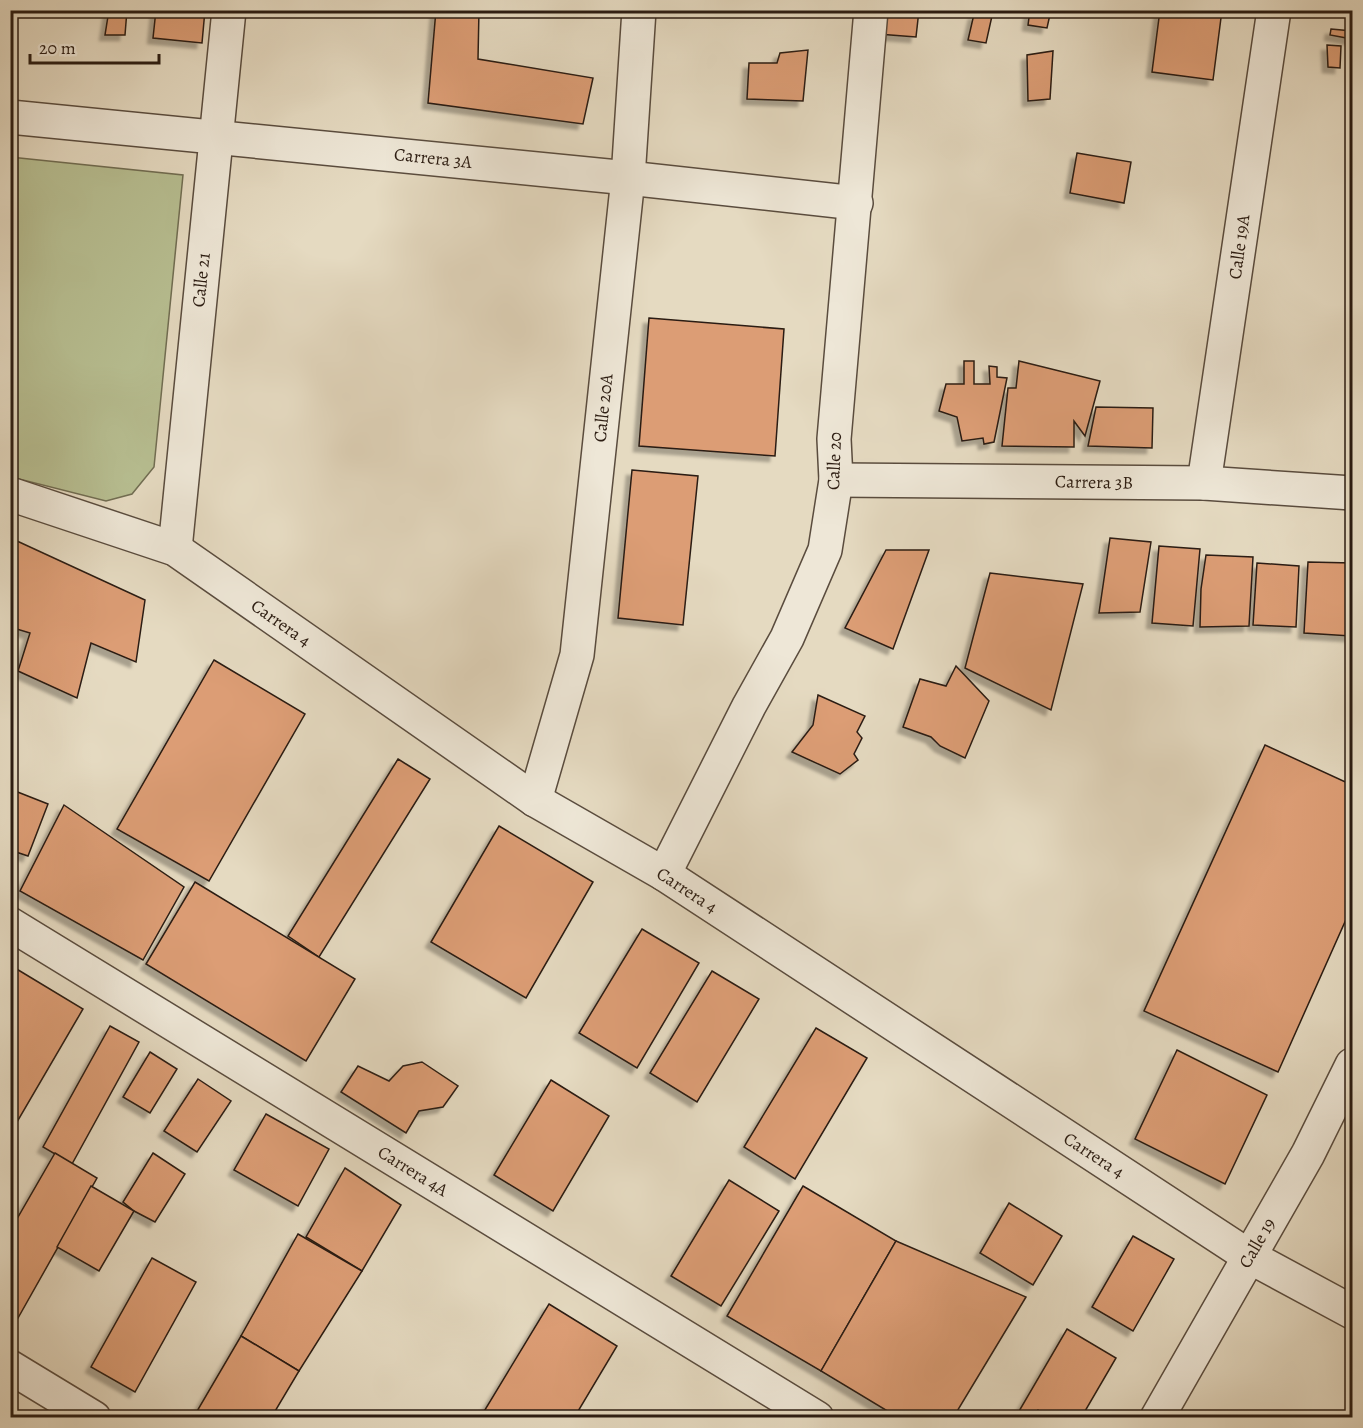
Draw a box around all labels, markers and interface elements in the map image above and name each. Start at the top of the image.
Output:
scale bar [30,27,159,65]
text: 20 m [39,36,76,60]
street label: Carrera 3A [393,142,474,174]
street label: Calle 19A [1223,213,1255,281]
street label: Calle 21 [186,252,216,308]
street label: Calle 20A [587,372,619,443]
street label: Calle 20 [821,431,847,491]
street label: Carrera 3B [1055,469,1133,495]
street label: Carrera 4 [246,594,316,652]
street label: Carrera 4 [652,861,722,919]
street label: Carrera 4 [1059,1126,1129,1184]
street label: Carrera 4A [373,1140,453,1202]
street label: Calle 19 [1233,1213,1281,1273]

